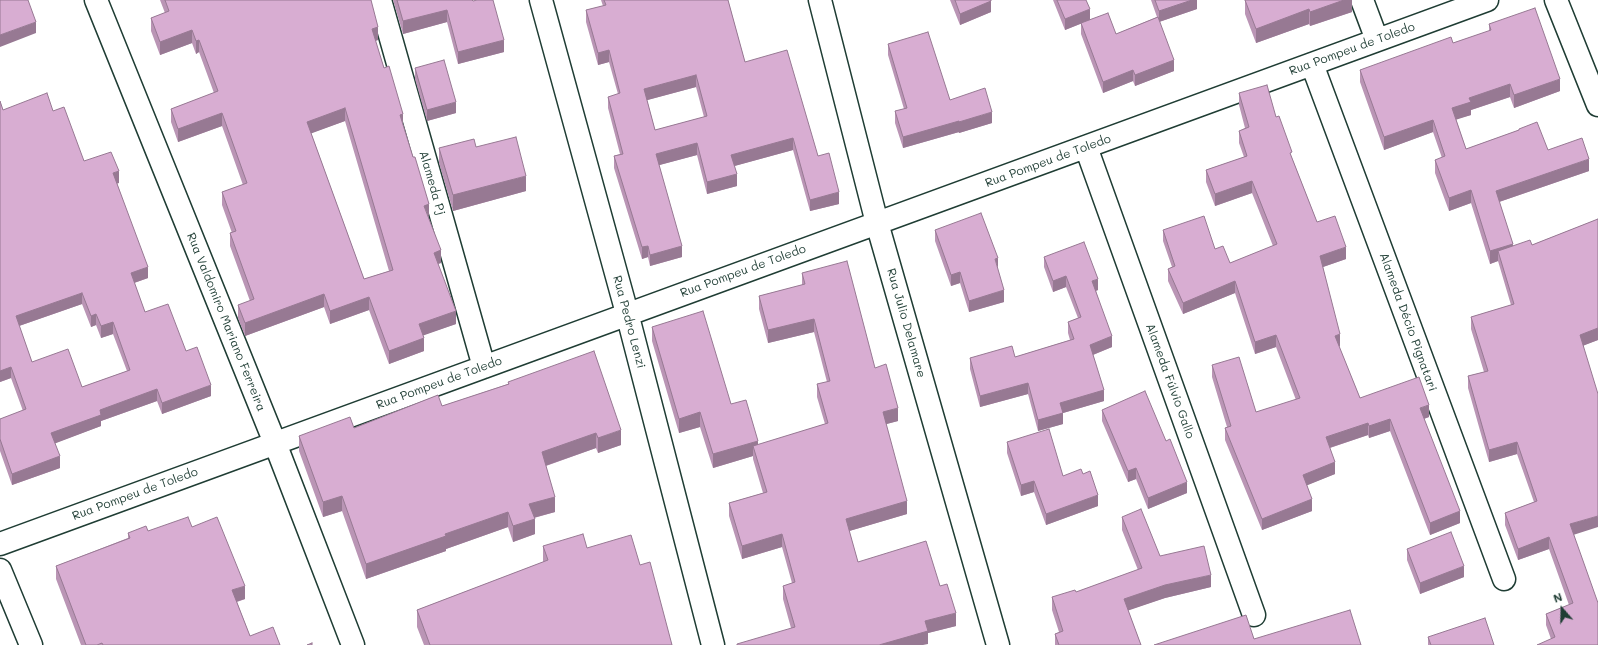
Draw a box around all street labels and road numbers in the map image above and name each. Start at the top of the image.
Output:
street label: Rua Pompeu de Toledo [1287,20,1417,78]
street label: Rua Pompeu de Toledo [983,132,1113,190]
street label: Alameda Pj [416,149,448,217]
street label: Rua Valdomiro Mariano Ferreira [183,231,269,413]
street label: Rua Pompeu de Toledo [678,242,808,300]
street label: Alameda Décio Pignatari [1376,251,1440,393]
street label: Rua Julio Delamare [884,267,928,379]
street label: Rua Pedro Lenzi [610,274,648,370]
street label: Alameda Fúlvio Gallo [1142,321,1198,441]
street label: Rua Pompeu de Toledo [374,354,504,412]
street label: Rua Pompeu de Toledo [70,465,200,523]

